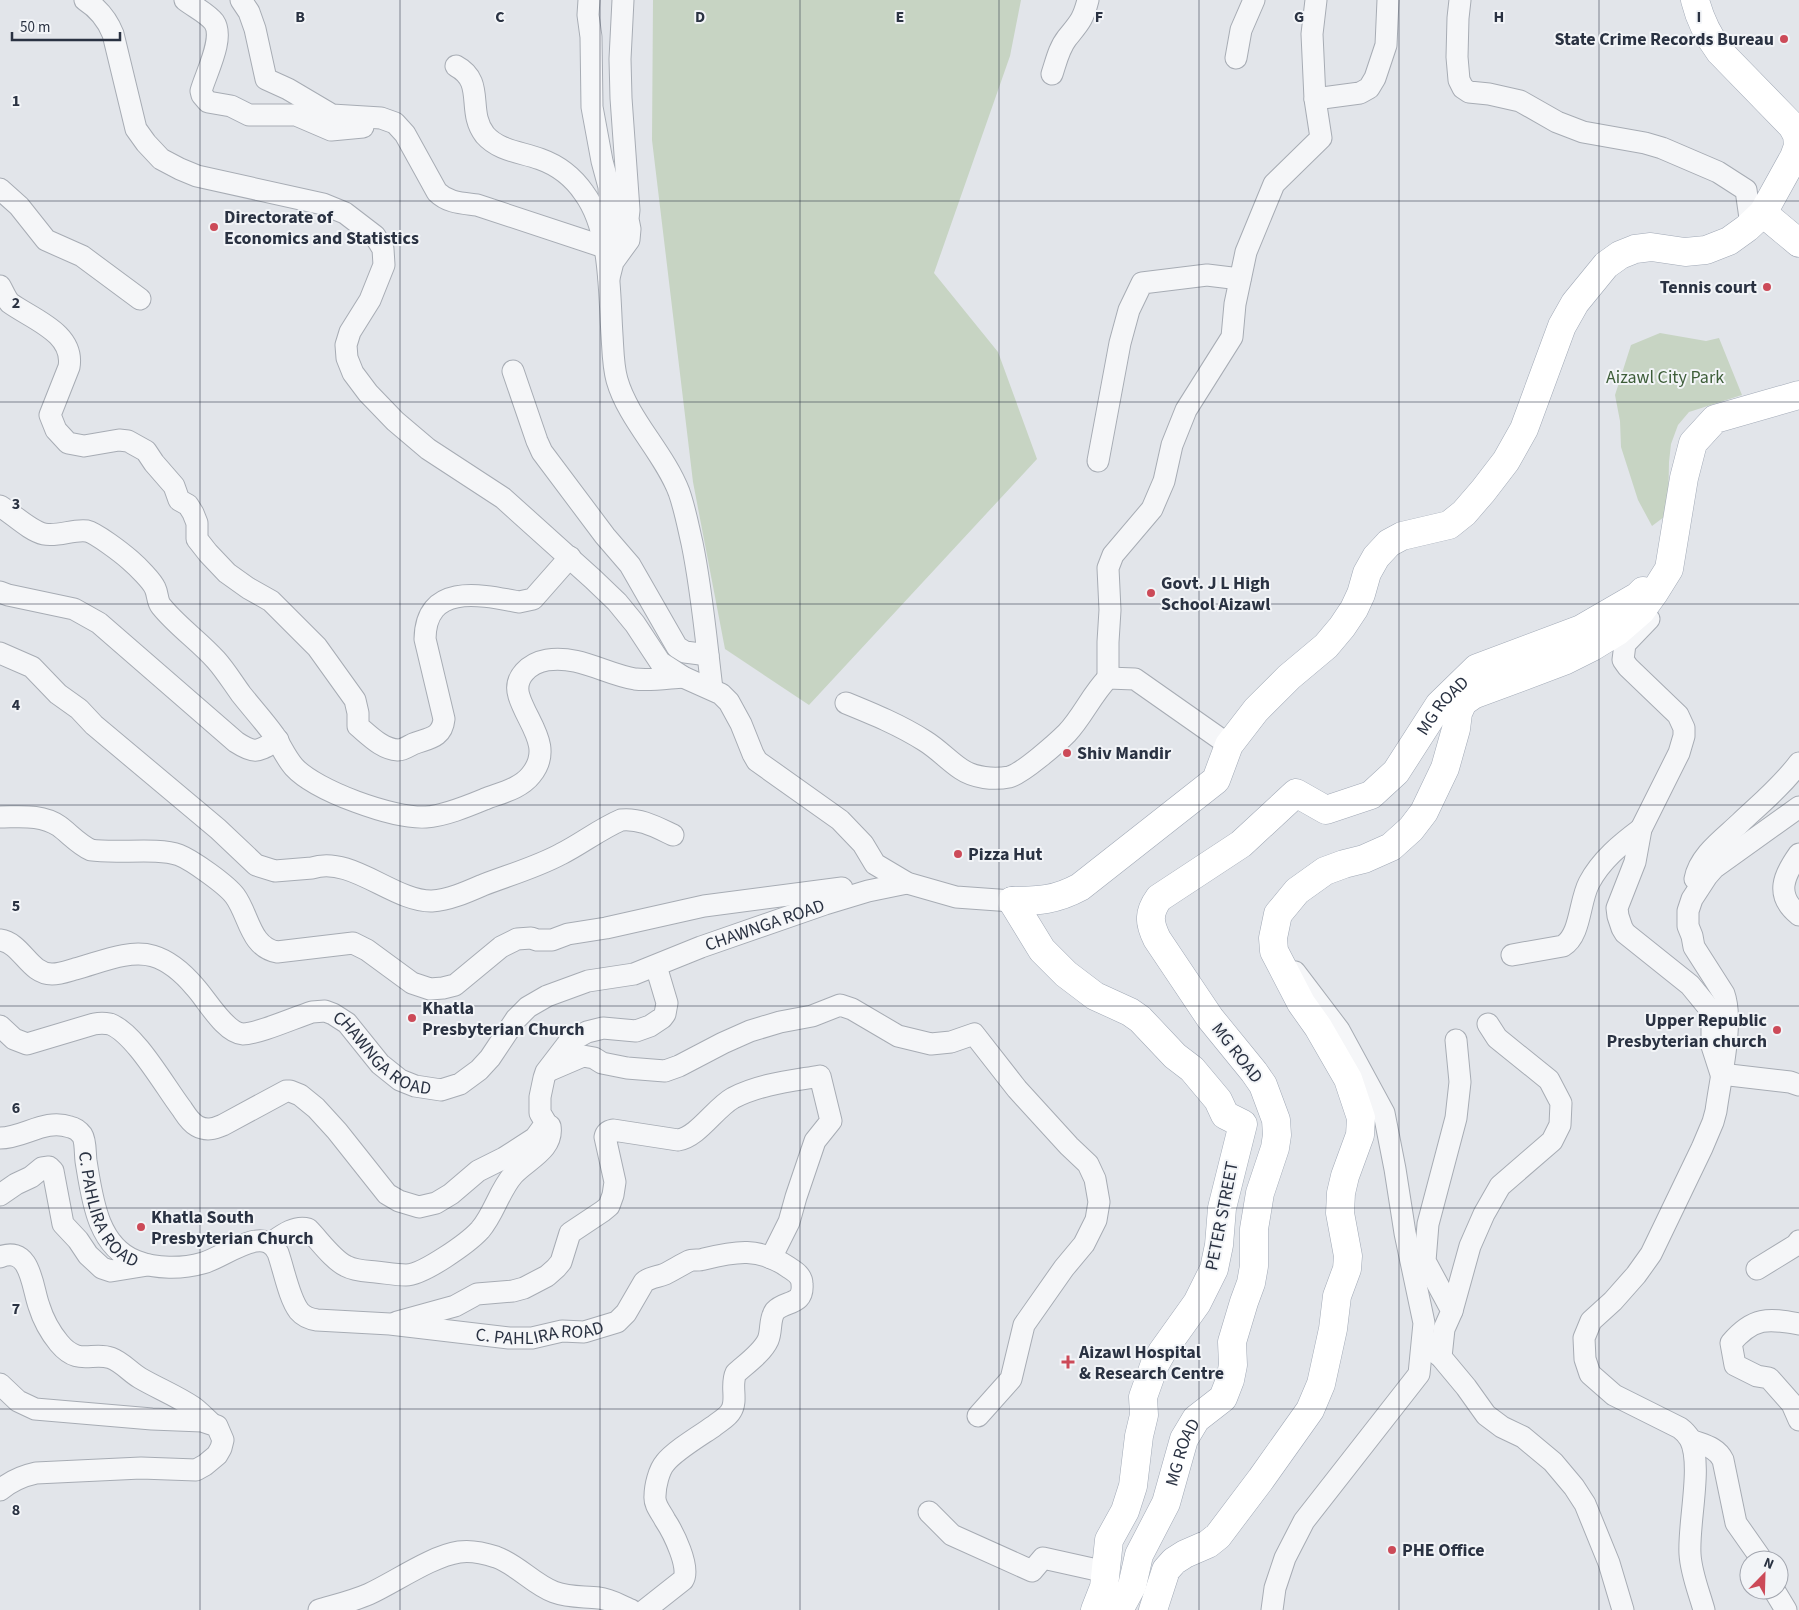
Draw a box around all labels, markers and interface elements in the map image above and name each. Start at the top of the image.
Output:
text: B [295,6,305,28]
text: C [495,6,505,28]
text: D [695,6,705,28]
text: E [896,6,904,28]
text: F [1095,6,1103,28]
text: G [1294,6,1304,28]
text: H [1494,6,1504,28]
text: I [1697,6,1701,28]
scale bar [12,10,120,42]
text: 50 m [20,17,50,38]
place label: State Crime Records Bureau [1554,27,1774,52]
marker: State Crime Records Bureau [1778,33,1790,45]
text: 1 [12,90,20,112]
place label: Directorate of Economics and Statistics [224,205,419,251]
marker: Directorate of Economics and Statistics [208,221,220,233]
place label: Tennis court [1660,275,1757,300]
marker: Tennis court [1761,281,1773,293]
text: 2 [12,292,20,314]
park label: Aizawl City Park [1606,365,1724,390]
text: 3 [12,493,20,515]
place label: Govt. J L High School Aizawl [1161,571,1270,617]
marker: Govt. J L High School Aizawl [1145,587,1157,599]
street label: MG ROAD [1410,670,1474,740]
text: 4 [12,694,21,716]
place label: Shiv Mandir [1077,741,1172,766]
marker: Shiv Mandir [1061,747,1073,759]
place label: Pizza Hut [968,842,1042,867]
marker: Pizza Hut [952,848,964,860]
street label: CHAWNGA ROAD [702,893,828,957]
text: 5 [12,895,20,917]
place label: Khatla Presbyterian Church [422,996,585,1042]
street label: CHAWNGA ROAD [328,1005,433,1101]
place label: Upper Republic Presbyterian church [1606,1008,1768,1054]
marker: Khatla Presbyterian Church [406,1012,418,1024]
street label: MG ROAD [1205,1017,1269,1089]
marker: Upper Republic Presbyterian church [1771,1024,1783,1036]
text: 6 [12,1097,20,1119]
street label: C. PAHLIRA ROAD [73,1151,143,1273]
street label: PETER STREET [1199,1159,1245,1273]
place label: Khatla South Presbyterian Church [151,1205,314,1251]
marker: Khatla South Presbyterian Church [135,1221,147,1233]
text: 7 [12,1298,20,1320]
street label: C. PAHLIRA ROAD [474,1314,607,1351]
place label: Aizawl Hospital & Research Centre [1078,1340,1224,1386]
marker: Aizawl Hospital & Research Centre [1061,1355,1075,1369]
street label: MG ROAD [1159,1414,1206,1489]
text: 8 [12,1499,20,1521]
place label: PHE Office [1402,1538,1485,1563]
marker: PHE Office [1386,1544,1398,1556]
north arrow [1739,1550,1789,1600]
text: N [1760,1553,1777,1575]

